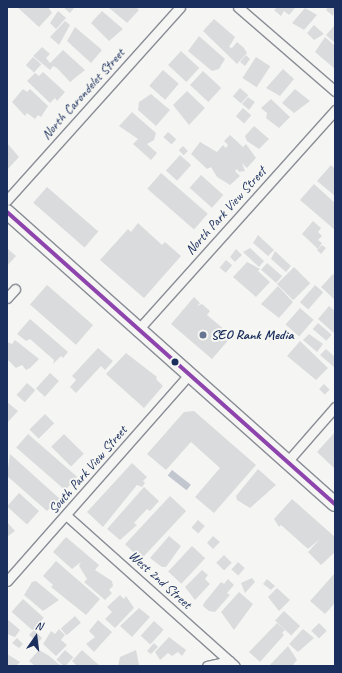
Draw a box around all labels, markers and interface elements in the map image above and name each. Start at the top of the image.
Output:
street label: North Carondelet Street [38,45,128,143]
street label: North Park View Street [182,163,270,259]
place label: SEO Rank Media [211,327,294,343]
marker: SEO Rank Media [198,330,208,340]
unlabelled marker [170,357,180,367]
street label: South Park View Street [45,422,131,518]
street label: West 2nd Street [125,547,195,613]
north arrow [16,617,56,657]
text: N [34,618,44,633]

